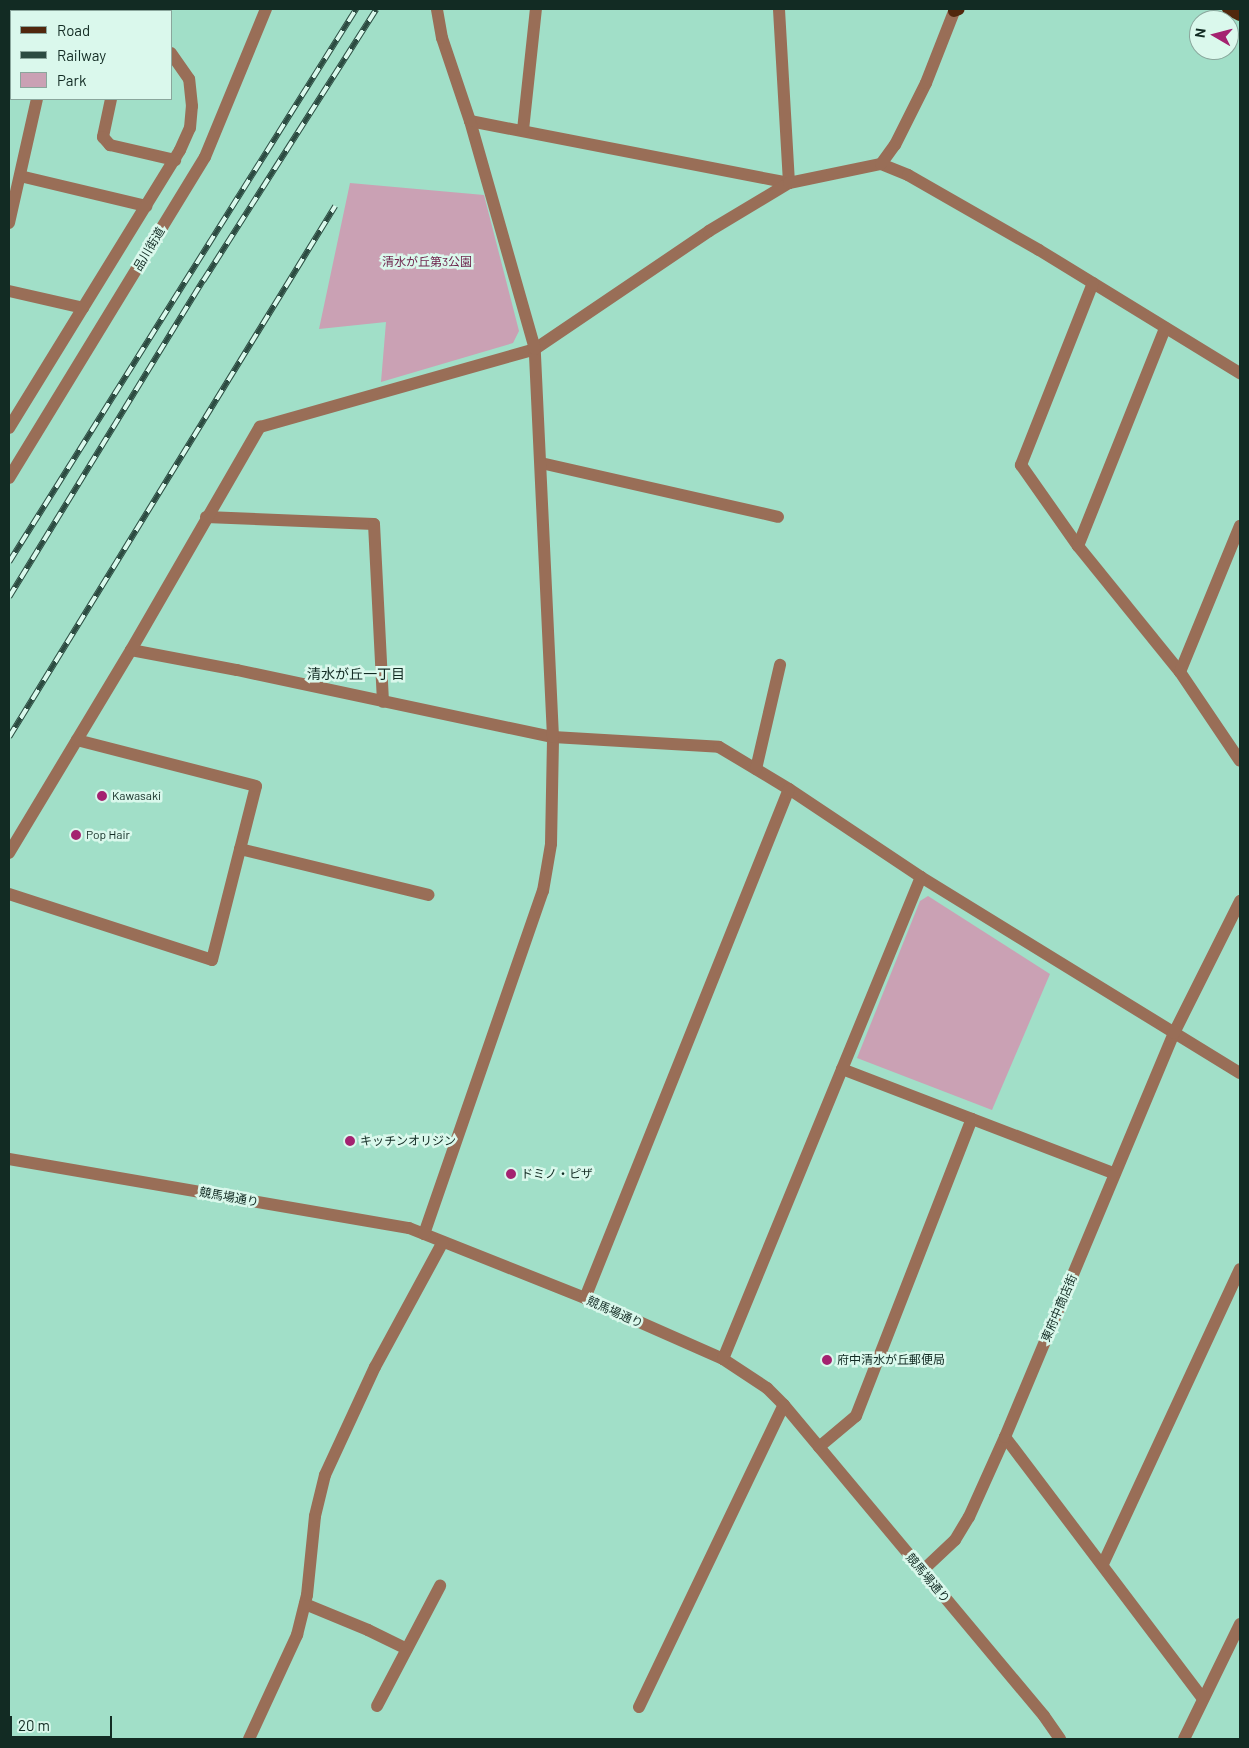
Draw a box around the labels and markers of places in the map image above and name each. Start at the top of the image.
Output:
place label: Kawasaki [112,789,161,803]
marker: Kawasaki [96,790,108,802]
place label: Pop Hair [86,828,130,842]
marker: Pop Hair [70,829,82,841]
place label: キッチンオリジン [360,1134,456,1148]
marker: キッチンオリジン [344,1135,356,1147]
place label: ドミノ・ピザ [521,1167,593,1181]
marker: ドミノ・ピザ [505,1168,517,1180]
place label: 府中清水が丘郵便局 [837,1353,945,1367]
marker: 府中清水が丘郵便局 [821,1354,833,1366]

